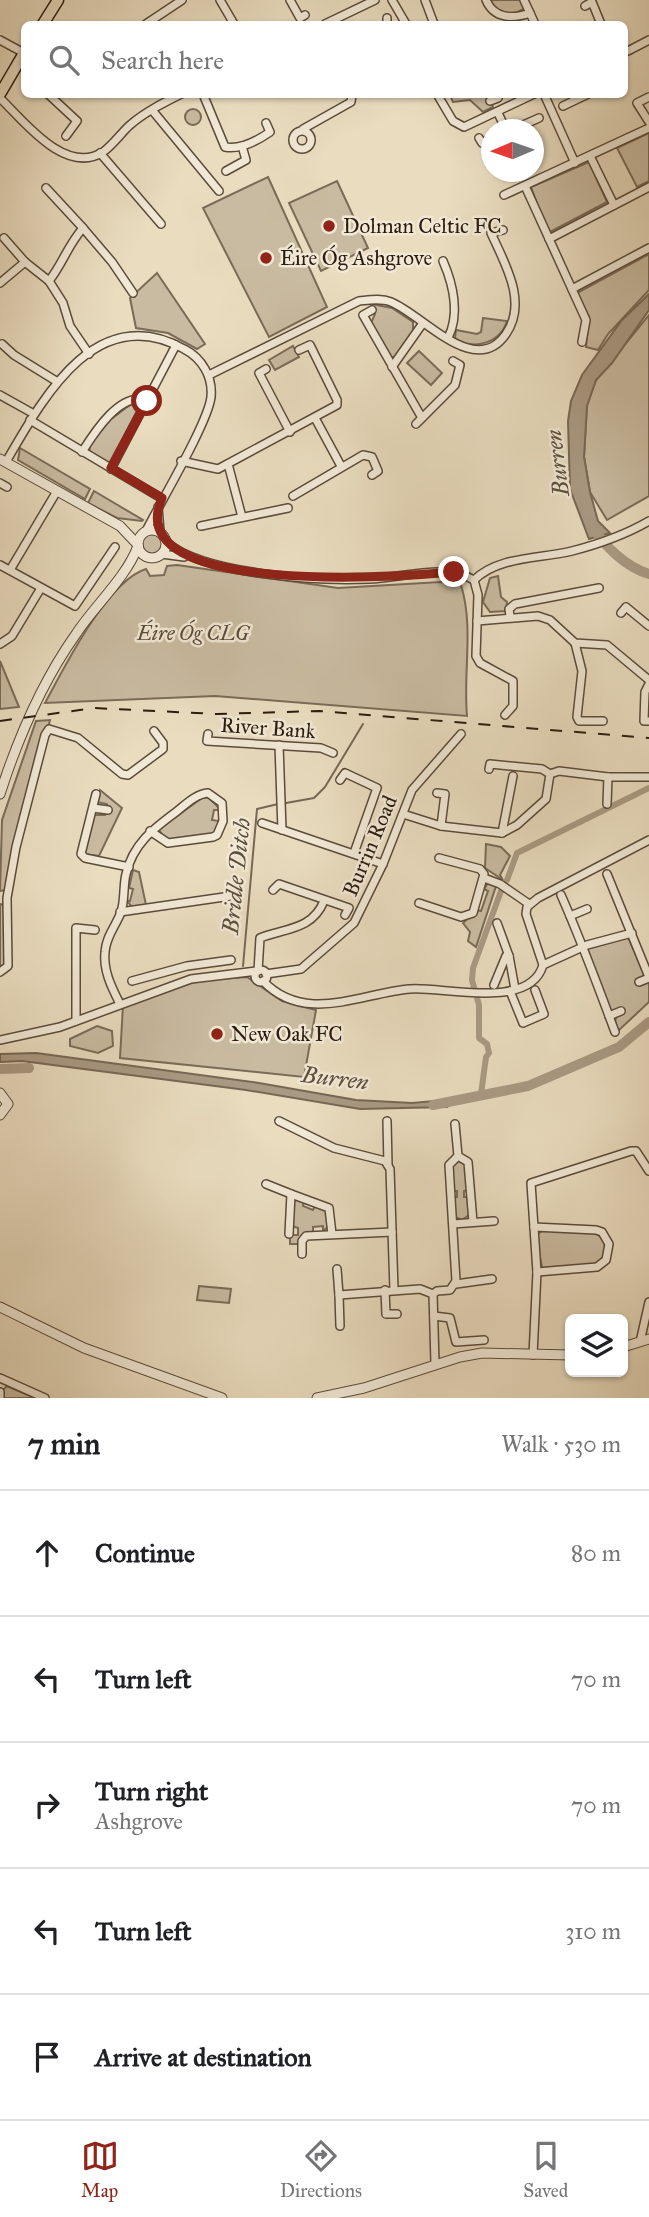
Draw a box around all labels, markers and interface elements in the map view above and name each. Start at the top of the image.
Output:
search box [21,21,628,98]
icon: search [45,41,83,79]
text: Search here [101,44,224,76]
north arrow [481,119,544,182]
place label: Dolman Celtic FC [343,213,502,239]
marker: Dolman Celtic FC [321,218,337,234]
place label: Éire Óg Ashgrove [280,244,433,271]
marker: Éire Óg Ashgrove [258,250,274,266]
route start [131,385,162,416]
water label: Burren [539,428,575,499]
route end [438,556,469,587]
park label: Éire Óg CLG [136,619,251,646]
street label: River Bank [220,712,317,744]
street label: Burrin Road [337,791,403,900]
water label: Bridle Ditch [216,817,256,936]
place label: New Oak FC [231,1021,343,1047]
marker: New Oak FC [209,1026,225,1042]
water label: Burren [299,1060,370,1096]
map controls [565,1314,628,1377]
button: layers [565,1314,628,1377]
text: 7 min [28,1426,100,1462]
text: Walk · 530 m [501,1430,621,1458]
icon: ahead [28,1534,66,1572]
text: Continue [95,1537,195,1569]
text: 80 m [571,1539,621,1567]
icon: left [28,1660,66,1698]
text: Turn left [95,1663,191,1695]
text: 70 m [571,1665,621,1693]
text: Turn right [95,1775,208,1807]
icon: right [28,1786,66,1824]
text: 70 m [571,1791,621,1819]
text: Ashgrove [95,1807,183,1835]
icon: left [28,1912,66,1950]
text: Turn left [95,1915,191,1947]
text: 310 m [565,1917,621,1945]
icon: arrive [28,2038,66,2076]
text: Arrive at destination [95,2041,312,2073]
tab: Map [81,2137,119,2202]
tab: Directions [280,2137,362,2202]
tab: Saved [523,2137,568,2202]

